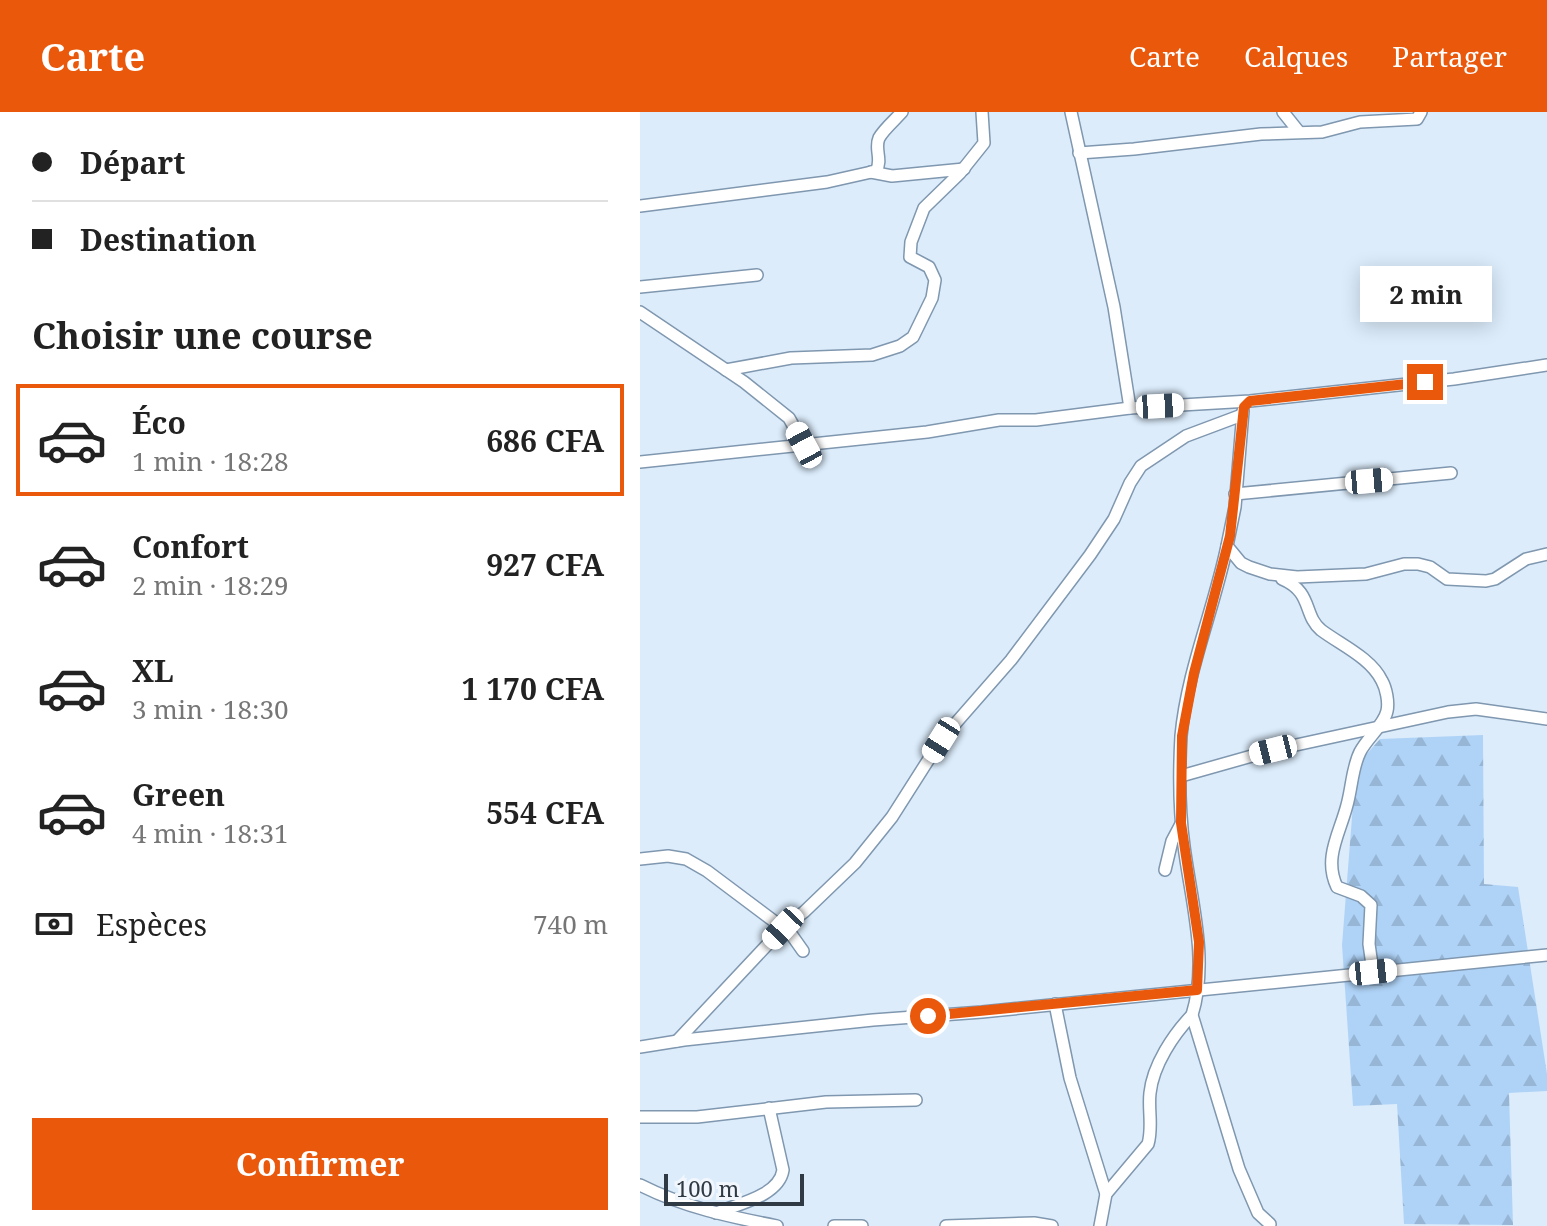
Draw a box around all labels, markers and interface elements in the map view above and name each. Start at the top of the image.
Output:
text: Carte [40,30,145,82]
text: Carte [1129,37,1200,75]
text: Calques [1244,37,1348,75]
text: Partager [1392,37,1507,75]
text: Départ [80,142,185,183]
text: Destination [80,219,256,260]
callout: 2 min [1359,266,1491,322]
text: 2 min [1389,276,1463,312]
text: Choisir une course [32,311,373,360]
route end [1407,364,1443,400]
car [1135,393,1185,419]
text: Éco [132,402,186,443]
icon: car [36,404,108,476]
car [782,418,826,472]
text: 686 CFA [486,420,604,461]
text: 1 min · 18:28 [132,443,289,479]
car [1344,467,1394,495]
text: Confort [132,526,249,567]
icon: car [36,528,108,600]
text: 927 CFA [486,544,604,585]
text: 2 min · 18:29 [132,567,289,603]
text: XL [132,650,174,691]
icon: car [36,652,108,724]
text: 1 170 CFA [461,668,604,709]
text: 3 min · 18:30 [132,691,289,727]
car [918,713,964,767]
car [1247,733,1299,767]
text: Green [132,774,225,815]
icon: car [36,776,108,848]
text: 554 CFA [486,792,604,833]
text: 4 min · 18:31 [132,815,289,851]
icon: cash [32,902,76,946]
car [758,902,808,954]
text: Espèces [96,904,207,945]
text: 740 m [533,906,608,942]
car [1348,958,1398,986]
route start [910,998,946,1034]
button: Confirmer [32,1118,608,1210]
scale bar [664,1170,804,1206]
text: 100 m [676,1173,739,1203]

